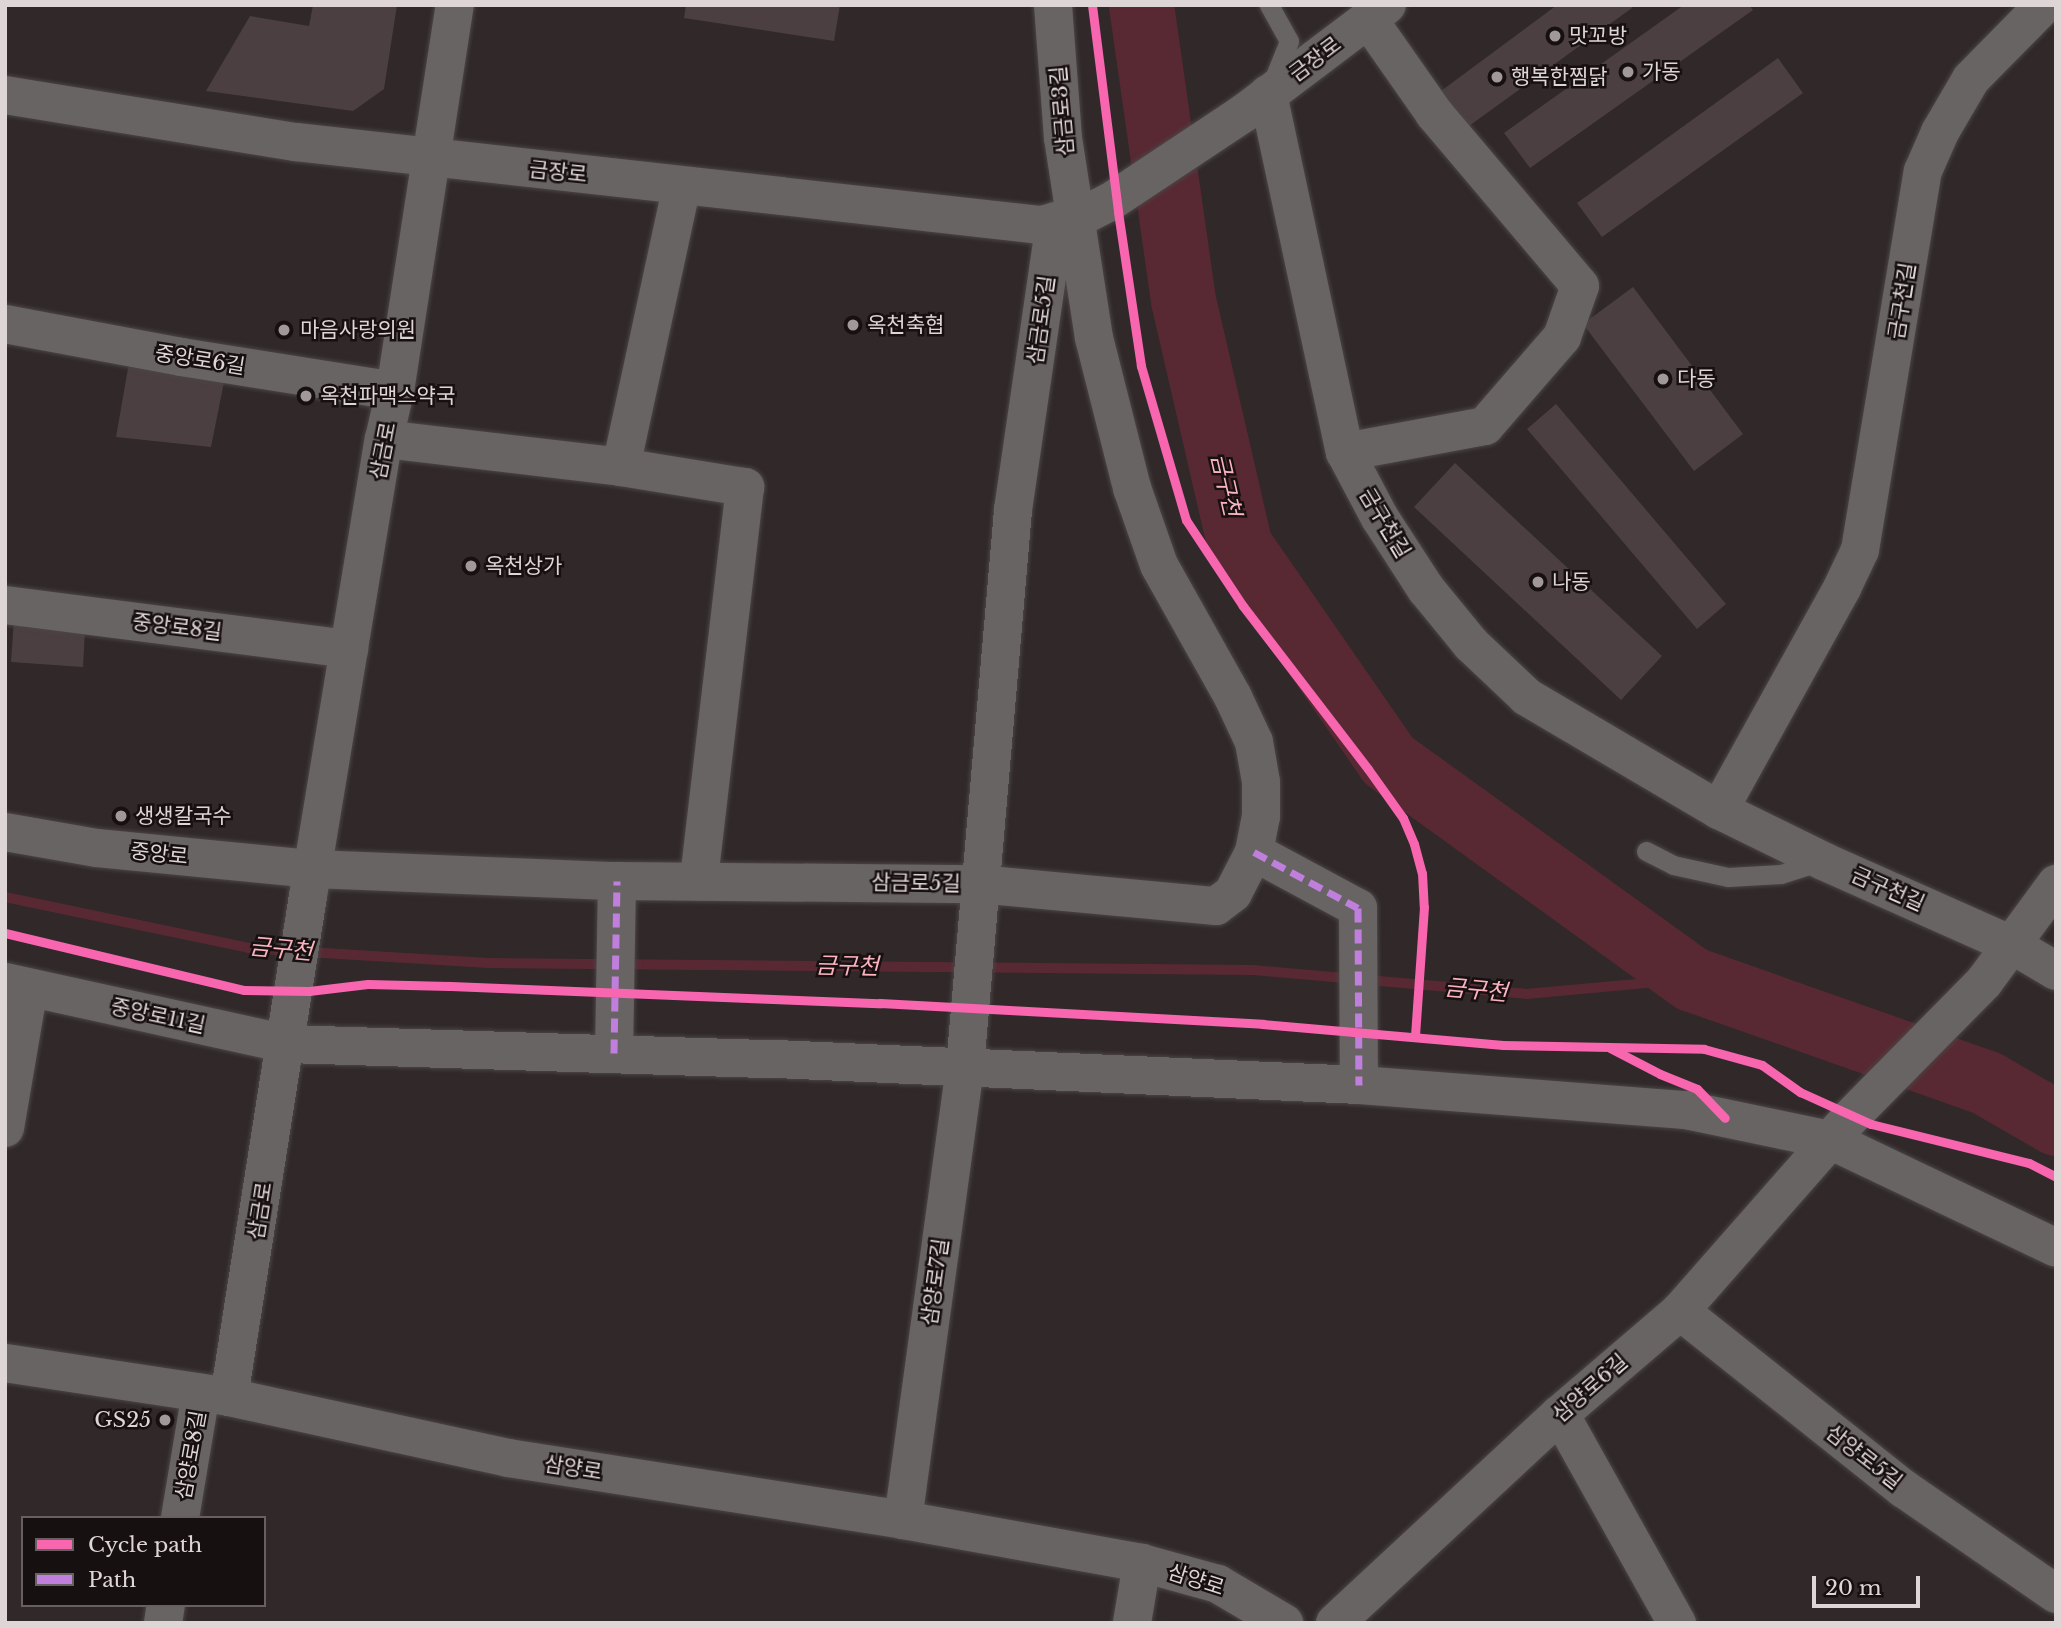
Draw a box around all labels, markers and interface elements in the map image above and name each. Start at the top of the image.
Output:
place label: 맛꼬방 [1569,23,1627,49]
marker: 맛꼬방 [1547,28,1563,44]
street label: 금장로 [1284,31,1346,87]
place label: 가동 [1642,59,1681,85]
place label: 행복한찜닭 [1511,64,1608,90]
marker: 가동 [1620,64,1636,80]
street label: 삼금로3길 [1046,65,1078,157]
marker: 행복한찜닭 [1489,69,1505,85]
street label: 금장로 [528,156,588,188]
street label: 금구천길 [1884,261,1920,341]
street label: 삼금로5길 [1022,274,1060,366]
place label: 옥천축협 [867,312,944,338]
place label: 마음사랑의원 [300,317,416,343]
marker: 옥천축협 [845,317,861,333]
marker: 마음사랑의원 [274,320,294,340]
street label: 중앙로6길 [153,340,247,380]
place label: 다동 [1677,366,1716,392]
marker: 다동 [1655,371,1671,387]
place label: 옥천파맥스약국 [320,383,455,409]
marker: 옥천파맥스약국 [298,388,314,404]
street label: 삼금로 [365,420,401,482]
water label: 금구천 [1205,451,1247,519]
street label: 금구천길 [1354,483,1416,563]
place label: 옥천상가 [485,553,562,579]
marker: 옥천상가 [463,558,479,574]
place label: 나동 [1552,569,1591,595]
marker: 나동 [1530,574,1546,590]
street label: 중앙로8길 [131,609,223,645]
place label: 생생칼국수 [135,803,232,829]
marker: 생생칼국수 [113,808,129,824]
street label: 중앙로 [129,838,189,870]
street label: 금구천길 [1848,862,1928,916]
street label: 삼금로5길 [871,870,961,896]
water label: 금구천 [248,932,314,966]
water label: 금구천 [815,952,879,980]
water label: 금구천 [1443,973,1509,1007]
street label: 중앙로11길 [108,994,208,1038]
street label: 삼금로 [243,1180,277,1242]
street label: 삼양로7길 [916,1237,954,1327]
street label: 삼양로6길 [1547,1349,1633,1427]
place label: GS25 [94,1407,151,1433]
street label: 삼양로8길 [171,1408,211,1502]
marker: GS25 [157,1412,173,1428]
street label: 삼양로5길 [1821,1420,1907,1494]
street label: 삼양로 [542,1451,604,1485]
legend [21,1516,266,1607]
text: Cycle path [88,1532,202,1558]
street label: 삼양로 [1165,1559,1227,1601]
scale bar [1816,1562,1924,1606]
text: Path [88,1567,136,1593]
text: 20 m [1825,1575,1882,1601]

